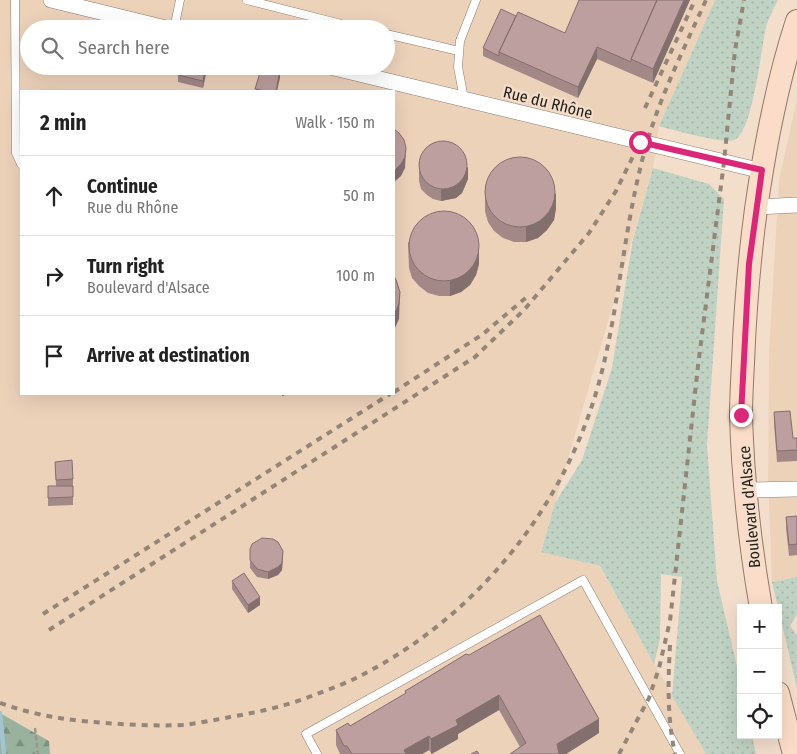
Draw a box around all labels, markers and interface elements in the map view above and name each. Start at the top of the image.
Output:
search box [20,20,395,75]
icon: search [38,34,66,62]
text: Search here [78,36,170,59]
street label: Rue du Rhône [501,82,595,123]
text: 2 min [40,110,87,136]
text: Walk · 150 m [295,113,375,132]
route start [629,131,652,154]
text: Continue [87,175,158,198]
icon: ahead [40,182,68,210]
text: 50 m [343,186,375,205]
text: Rue du Rhône [87,198,178,217]
text: Turn right [87,255,164,278]
icon: right [40,262,68,290]
text: 100 m [336,266,375,285]
text: Boulevard d'Alsace [87,278,210,297]
icon: arrive [40,342,68,370]
text: Arrive at destination [87,344,250,367]
route end [730,404,753,427]
street label: Boulevard d'Alsace [735,445,764,569]
map controls [737,604,782,739]
button: + [737,604,782,649]
button: − [737,649,782,694]
button: locate [737,694,782,739]

